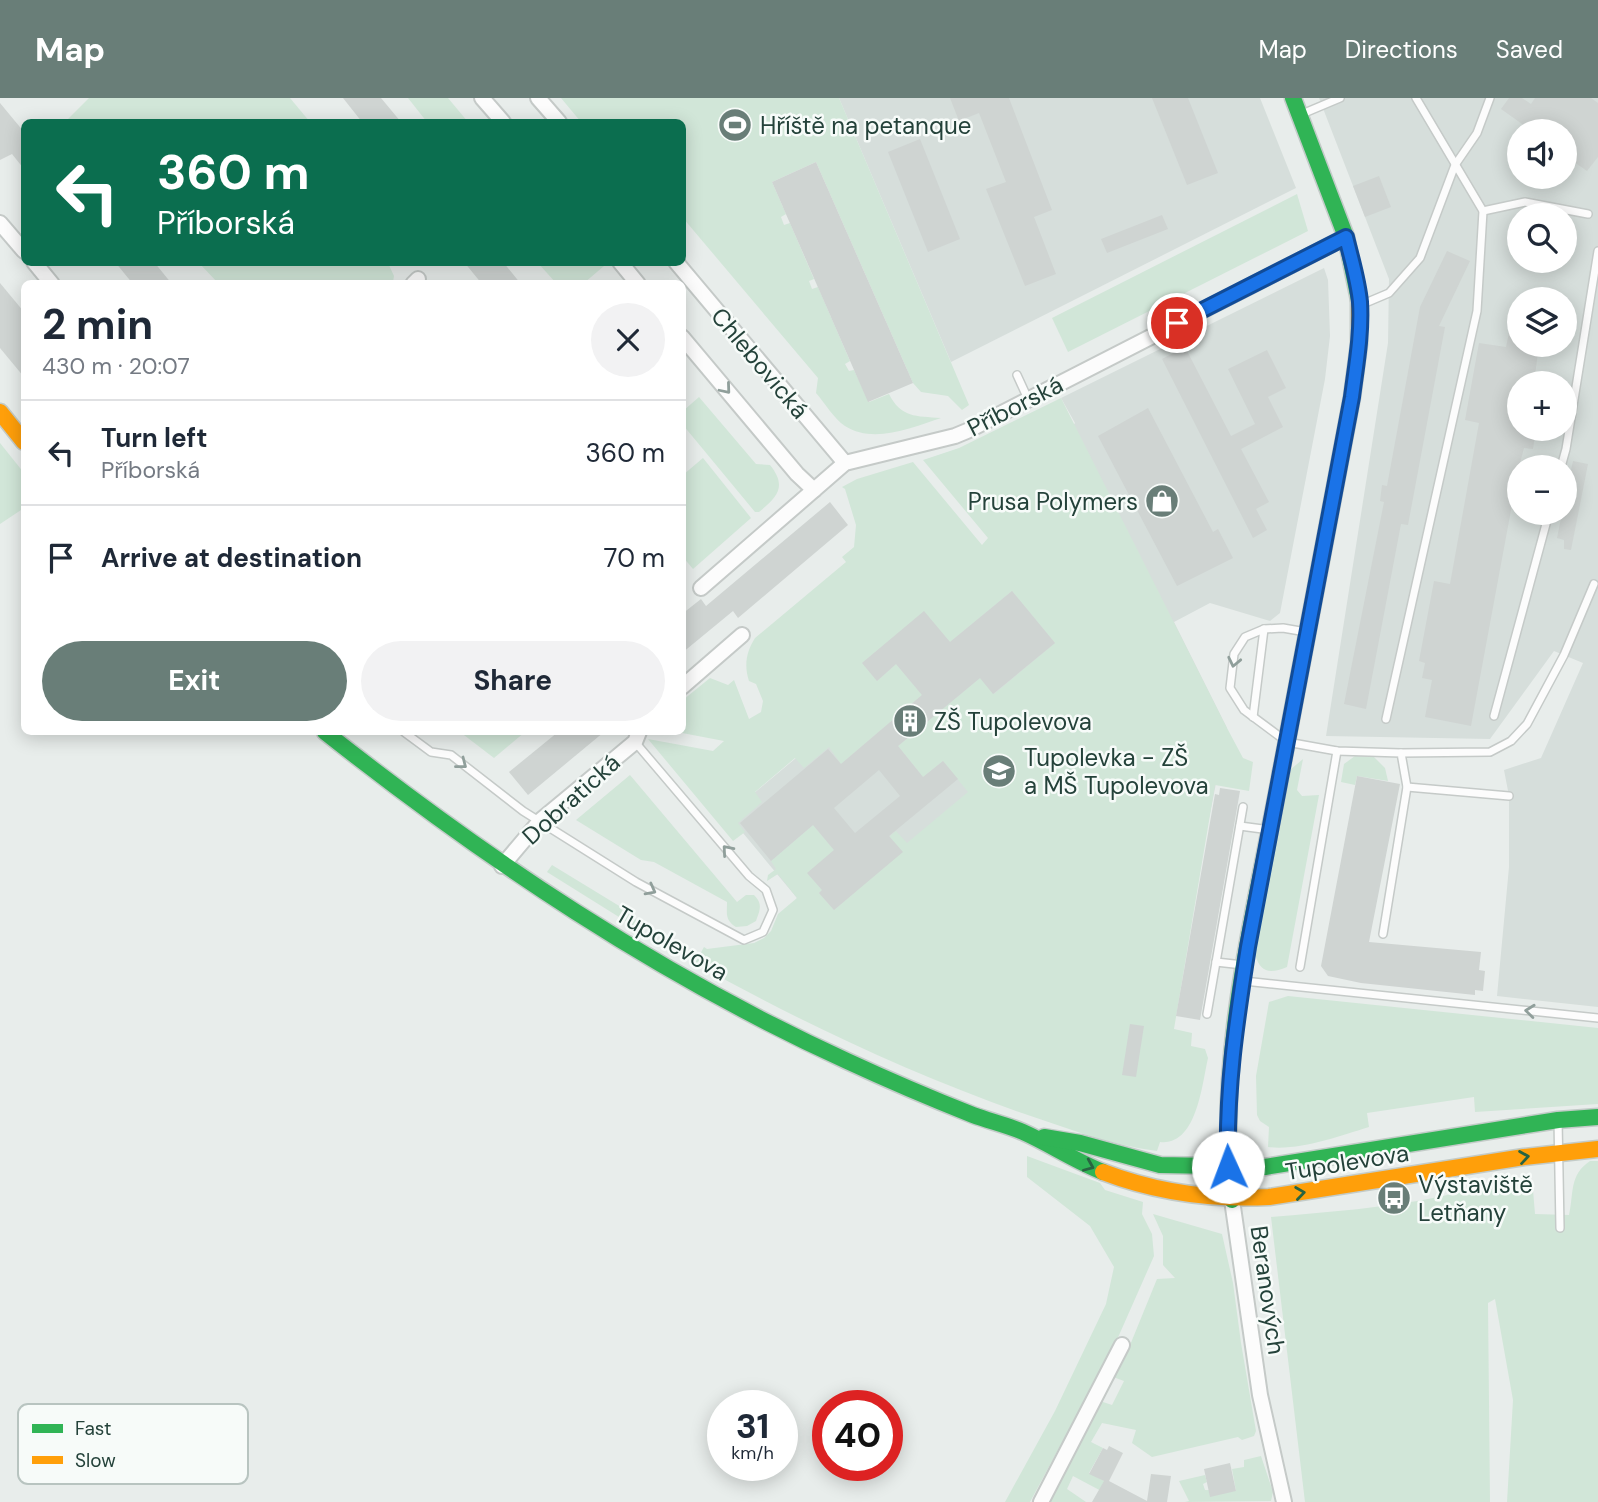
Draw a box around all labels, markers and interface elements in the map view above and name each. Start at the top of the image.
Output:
text: Map [35,28,105,71]
text: Map [1259,34,1307,65]
text: Directions [1345,34,1458,65]
text: Saved [1496,34,1563,65]
sports icon: Hříště na petanque [716,106,754,144]
place label: Hříště na petanque [760,110,971,141]
map controls [1507,119,1577,525]
button: sound [1507,119,1577,189]
text: 360 m [157,140,310,204]
icon: left [42,147,133,238]
text: Příborská [157,202,295,244]
button: search [1507,203,1577,273]
button: layers [1507,287,1577,357]
pin [1147,293,1207,353]
text: 2 min [42,297,153,352]
street label: Chlebovická [704,301,816,425]
button: close [591,303,665,377]
icon: arrive [1158,304,1196,342]
text: 430 m · 20:07 [42,351,190,381]
street label: Příborská [962,369,1068,443]
button: + [1507,371,1577,441]
one-way arrow [718,381,730,394]
text: Turn left [101,421,208,455]
icon: left [42,434,80,472]
text: 360 m [585,436,665,470]
text: Příborská [101,455,200,485]
button: − [1507,455,1577,525]
shop icon: Prusa Polymers [1143,482,1181,520]
place label: Prusa Polymers [968,486,1138,517]
icon: arrive [42,539,80,577]
text: Arrive at destination [101,541,362,575]
text: 70 m [604,541,665,575]
button: Exit [42,641,347,721]
button: Share [361,641,665,721]
one-way arrow [1228,655,1243,667]
building icon: ZŠ Tupolevova [891,702,929,740]
place label: ZŠ Tupolevova [934,706,1092,737]
place label: Tupolevka - ZŠ a MŠ Tupolevova [1024,742,1209,801]
street label: Dobratická [516,747,626,851]
school or university icon: Tupolevka - ZŠ a MŠ Tupolevova [980,752,1018,790]
one-way arrow [454,755,467,768]
one-way arrow [723,845,735,858]
one-way arrow [643,882,656,895]
street label: Tupolevova [610,898,734,988]
one-way arrow [1524,1004,1535,1019]
position arrow [1191,1130,1265,1204]
street label: Tupolevova [1283,1137,1411,1187]
one-way arrow [1518,1150,1530,1165]
one-way arrow [1082,1157,1094,1171]
place label: Výstaviště Letňany [1418,1169,1533,1228]
bus stop icon: Výstaviště Letňany [1375,1179,1413,1217]
one-way arrow [1294,1185,1306,1200]
street label: Beranových [1244,1224,1292,1356]
speed limit sign: 40 [812,1390,903,1481]
text: 31 [736,1403,769,1449]
legend [18,1404,248,1484]
text: Fast [75,1416,111,1441]
text: km/h [731,1441,774,1465]
text: Slow [75,1448,116,1473]

